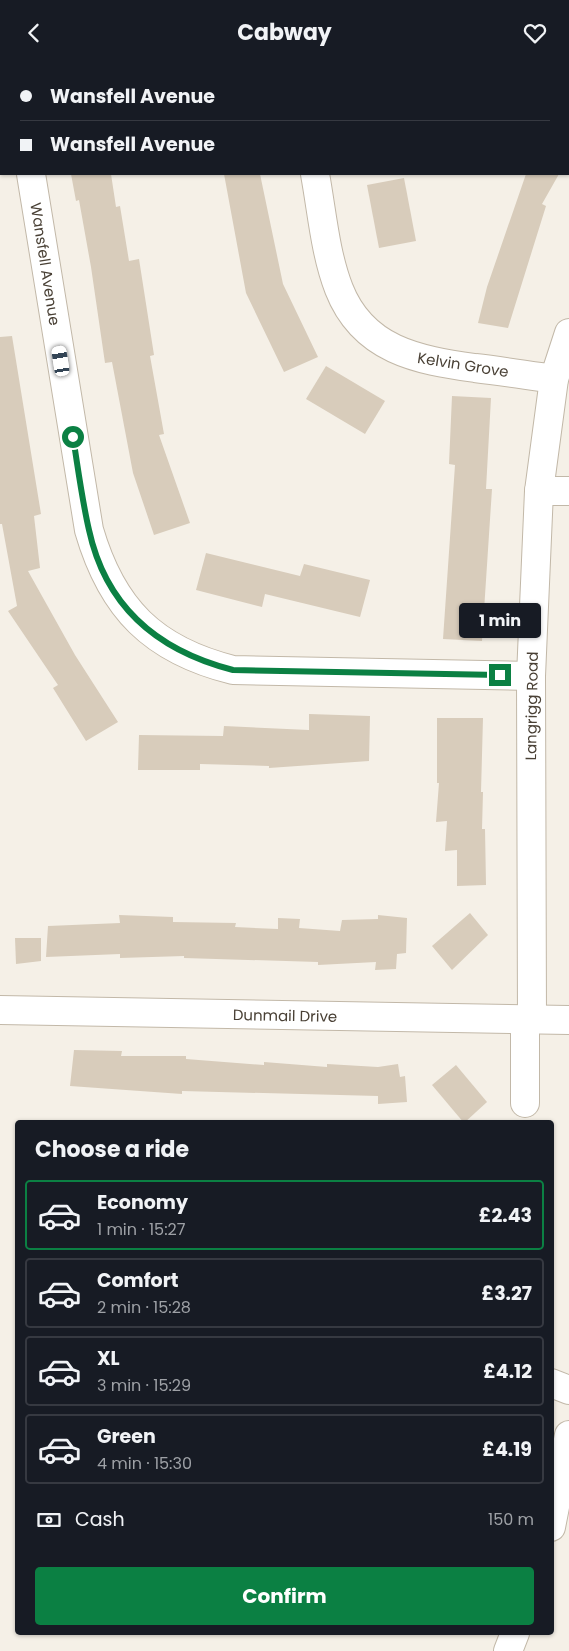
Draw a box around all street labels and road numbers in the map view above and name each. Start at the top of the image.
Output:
street label: Wansfell Avenue [25,201,66,327]
street label: Kelvin Grove [416,347,510,382]
street label: Langrigg Road [520,651,543,761]
street label: Dunmail Drive [233,1004,337,1027]

